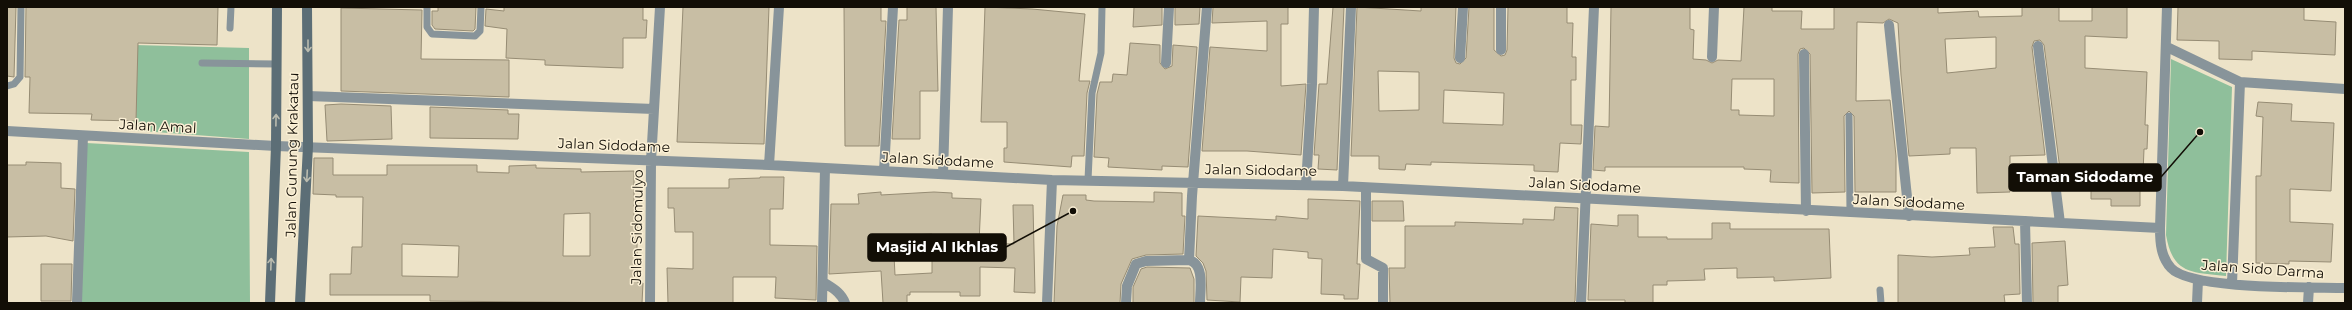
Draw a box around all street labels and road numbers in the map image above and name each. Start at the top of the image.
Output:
street label: Jalan Gunung Krakatau [282,72,302,239]
street label: Jalan Amal [118,115,197,137]
street label: Jalan Sidodame [557,134,670,156]
street label: Jalan Sidodame [881,148,994,172]
street label: Jalan Sidodame [1204,160,1317,180]
street label: Jalan Sidomulyo [627,169,647,286]
street label: Jalan Sidodame [1528,173,1641,197]
street label: Jalan Sidodame [1852,190,1965,214]
street label: Jalan Sido Darma [2200,256,2325,282]

